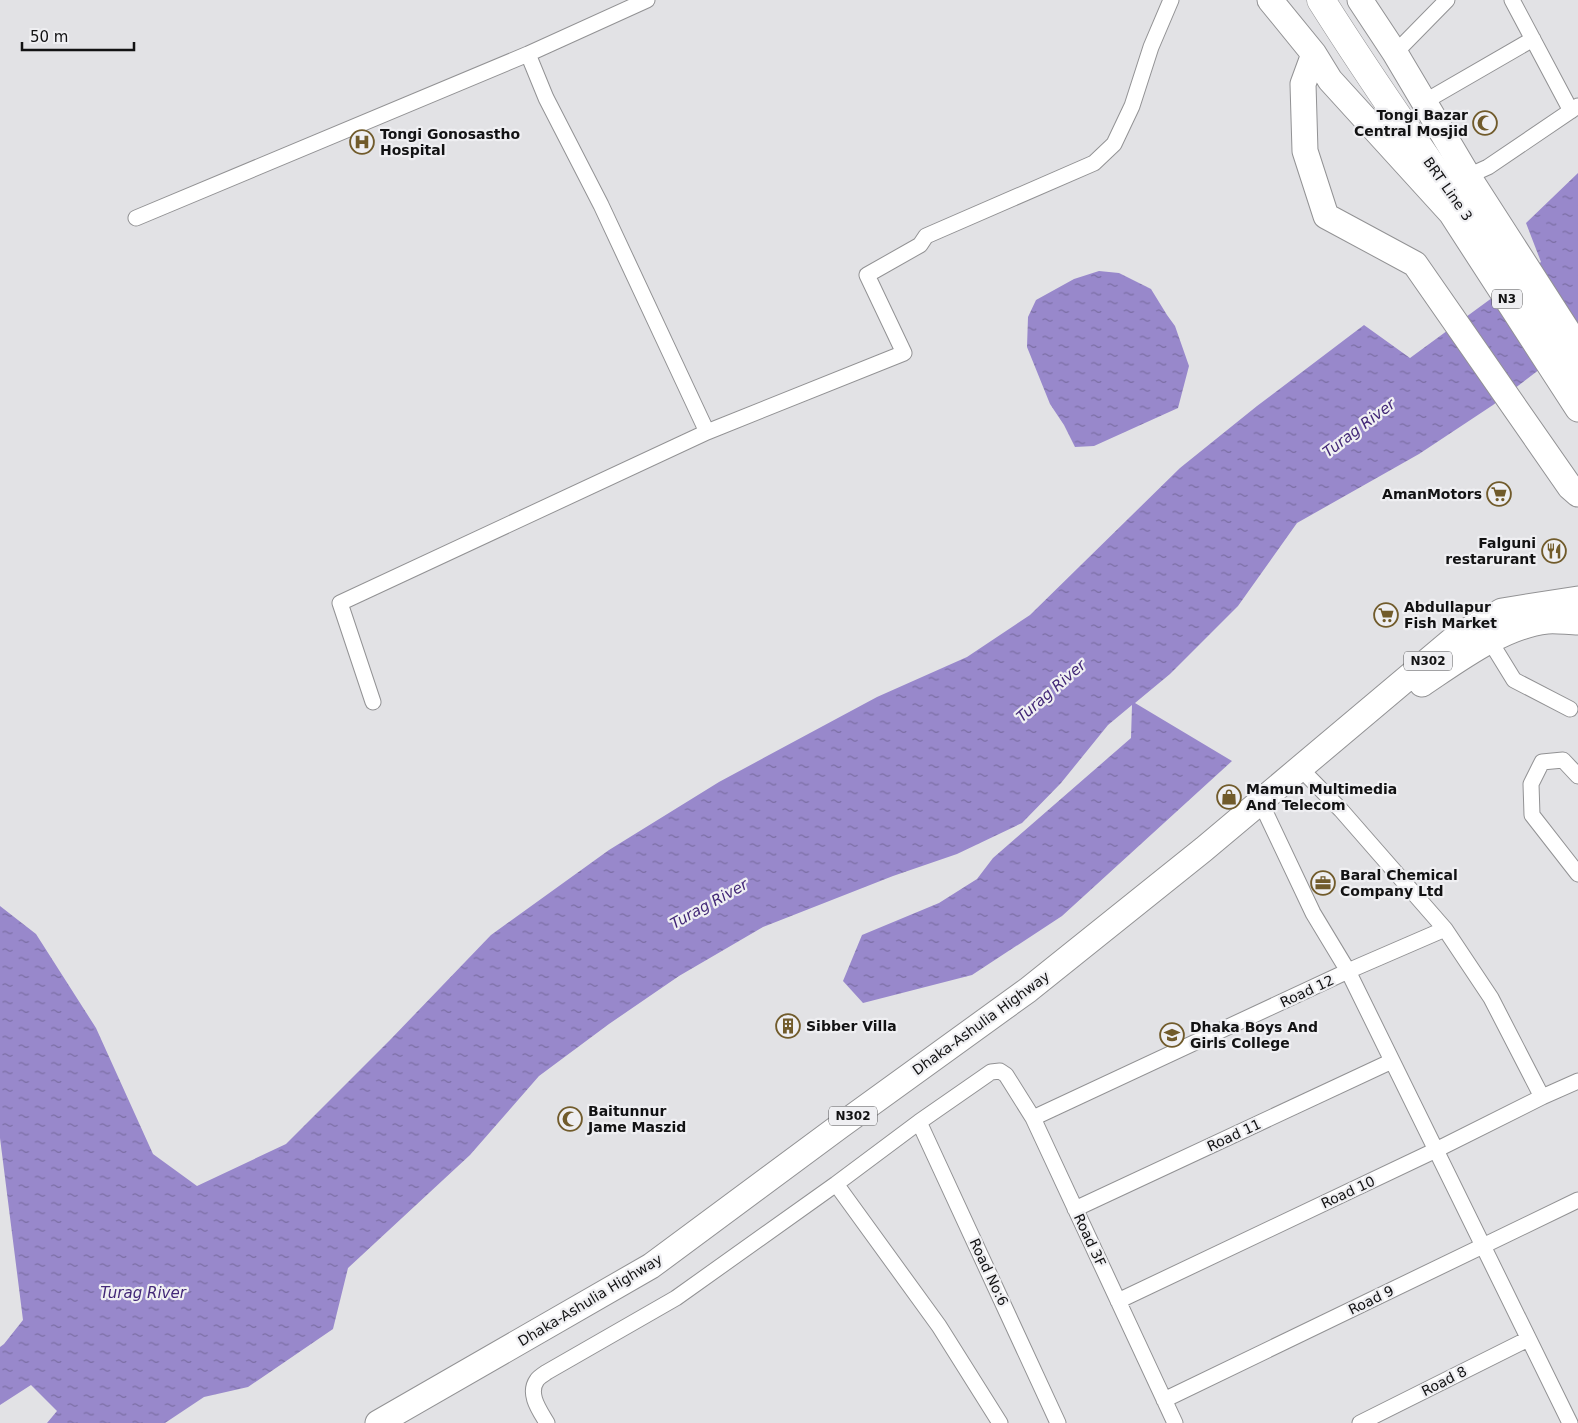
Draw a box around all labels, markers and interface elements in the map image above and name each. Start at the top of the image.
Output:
scale bar [22,20,135,52]
text: 50 m [30,28,68,46]
place label: Tongi Bazar Central Mosjid [1354,107,1468,139]
mosque icon: Tongi Bazar Central Mosjid [1472,110,1498,136]
place label: Tongi Gonosastho Hospital [380,126,520,158]
hospital icon: Tongi Gonosastho Hospital [349,129,375,155]
street label: BRT Line 3 [1420,154,1476,224]
road number: N3 [1492,290,1522,308]
water label: Turag River [1319,395,1399,461]
supermarket icon: AmanMotors [1486,481,1512,507]
place label: AmanMotors [1382,486,1482,502]
place label: Falguni restarurant [1445,535,1536,567]
restaurant icon: Falguni restarurant [1541,538,1567,564]
place label: Abdullapur Fish Market [1404,599,1497,631]
supermarket icon: Abdullapur Fish Market [1373,602,1399,628]
road number: N302 [1404,651,1452,670]
water label: Turag River [1013,656,1090,726]
place label: Mamun Multimedia And Telecom [1246,781,1397,813]
shop icon: Mamun Multimedia And Telecom [1216,784,1242,810]
place label: Baral Chemical Company Ltd [1340,867,1458,899]
office icon: Baral Chemical Company Ltd [1310,870,1336,896]
water label: Turag River [667,875,752,933]
street label: Dhaka-Ashulia Highway [909,968,1053,1078]
street label: Road 12 [1278,972,1336,1010]
building icon: Sibber Villa [775,1013,801,1039]
place label: Sibber Villa [806,1018,897,1034]
place label: Dhaka Boys And Girls College [1190,1019,1318,1051]
school or university icon: Dhaka Boys And Girls College [1159,1022,1185,1048]
place label: Baitunnur Jame Maszid [587,1103,686,1135]
mosque icon: Baitunnur Jame Maszid [557,1106,583,1132]
road number: N302 [829,1106,877,1126]
street label: Road 11 [1205,1116,1263,1154]
street label: Road 10 [1319,1173,1377,1211]
street label: Road 3F [1071,1211,1109,1269]
street label: Road No:6 [966,1236,1012,1308]
street label: Dhaka-Ashulia Highway [515,1251,665,1349]
street label: Road 9 [1346,1282,1396,1318]
water label: Turag River [100,1284,187,1302]
street label: Road 8 [1419,1363,1469,1399]

